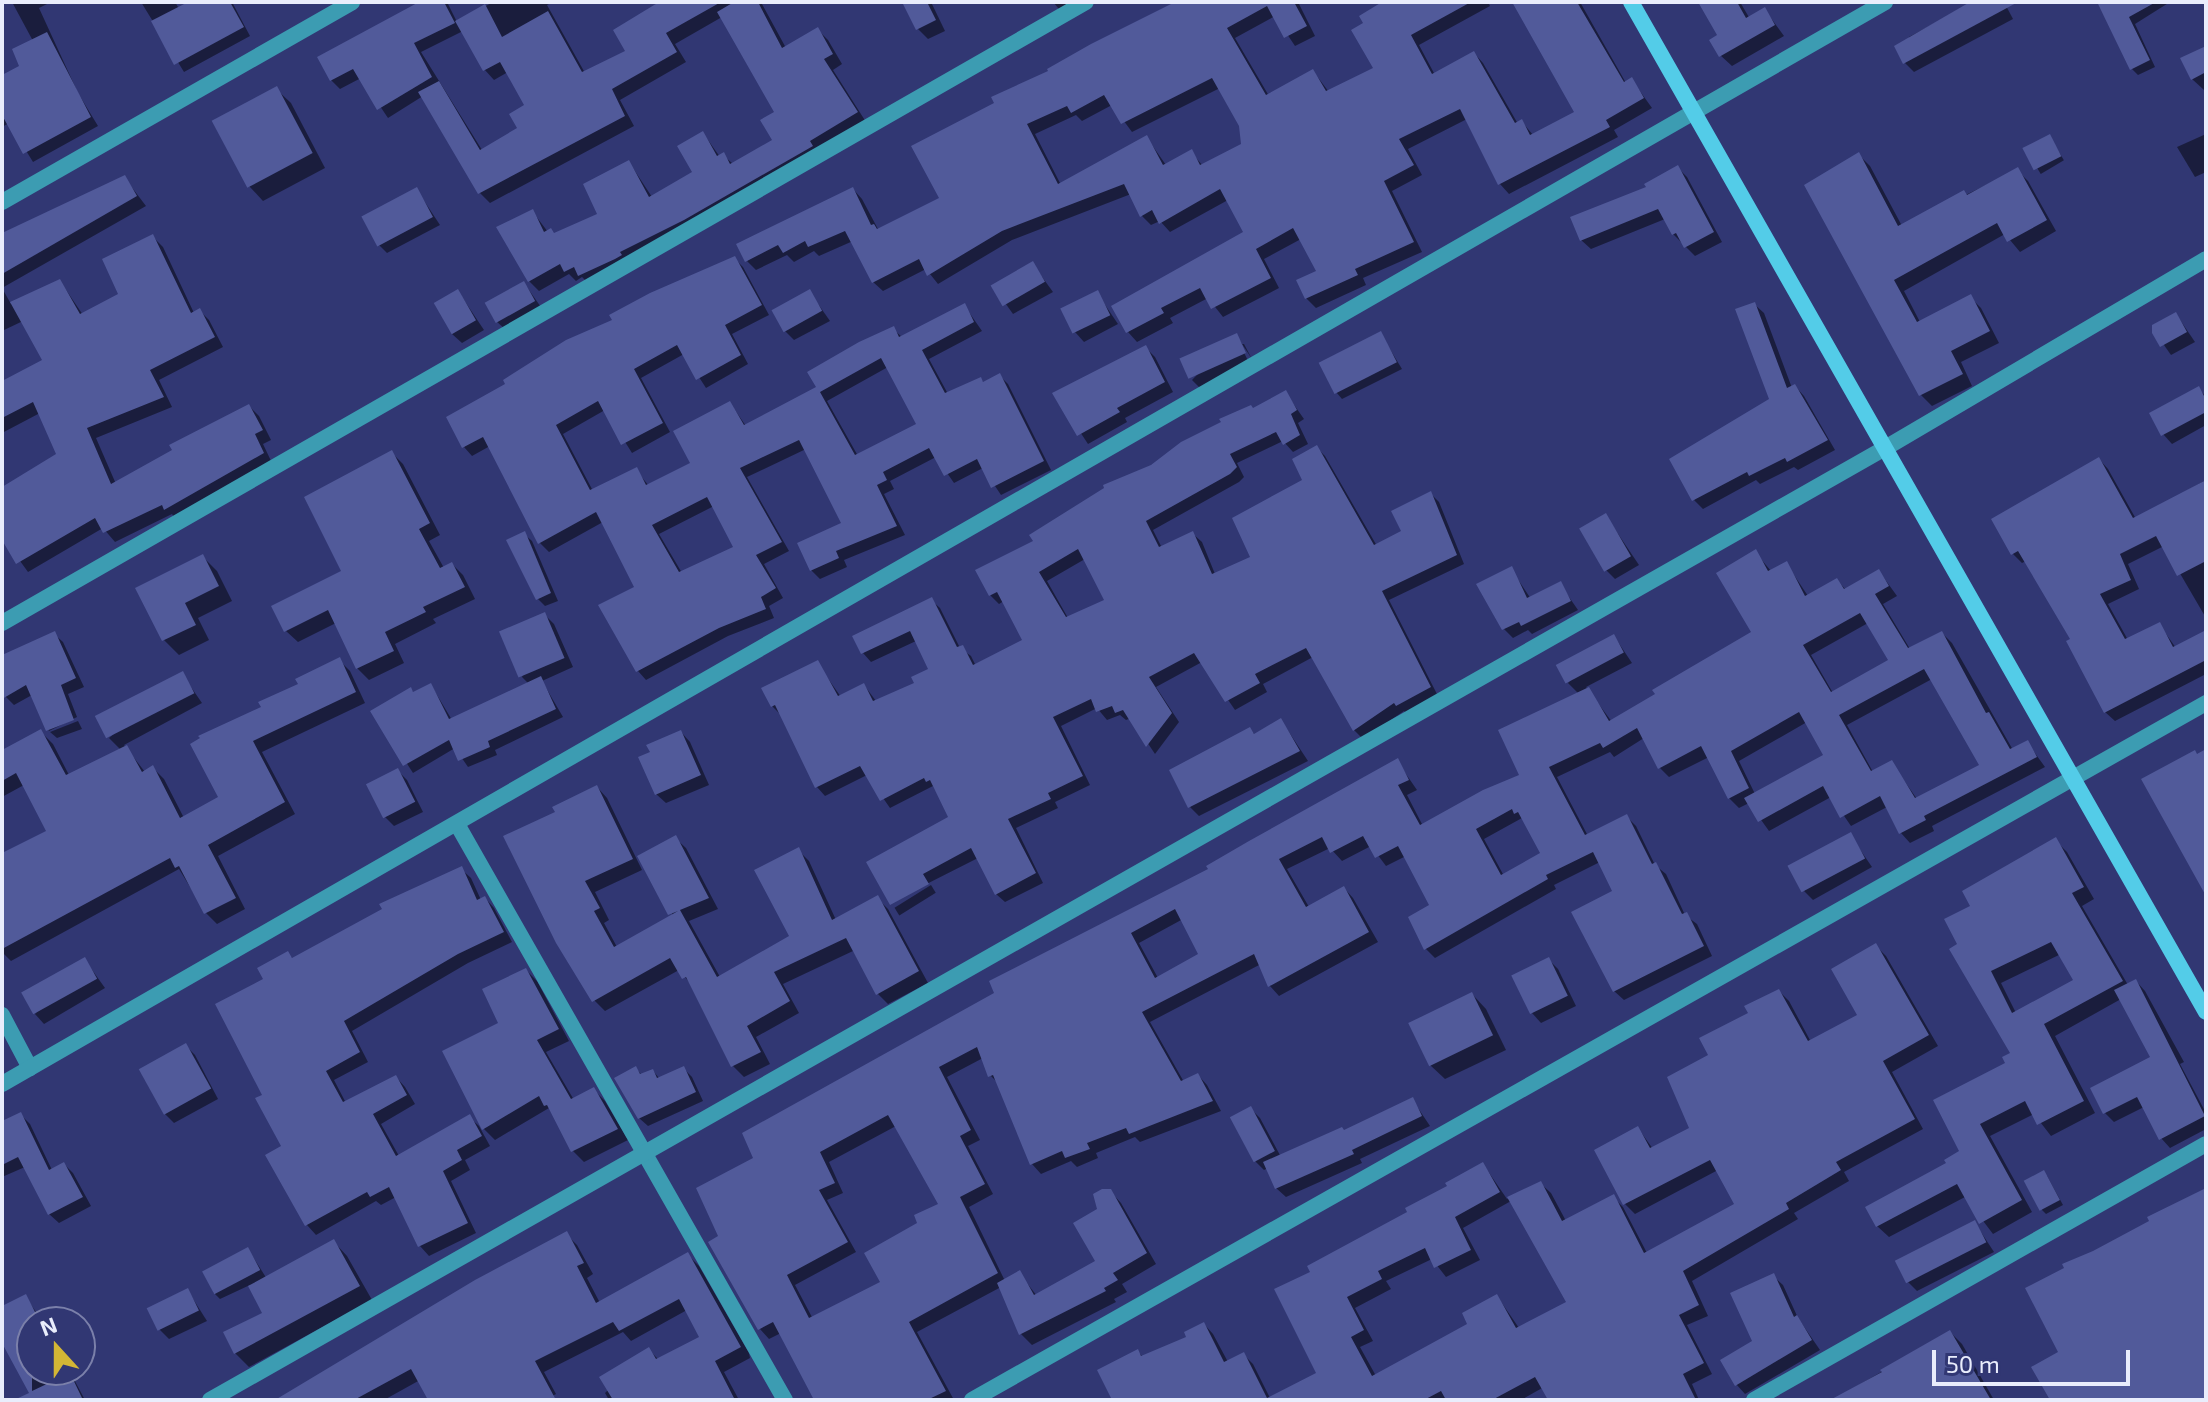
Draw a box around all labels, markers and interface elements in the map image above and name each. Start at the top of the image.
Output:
north arrow [16,1306,96,1386]
text: N [36,1310,60,1340]
scale bar [1936,1334,2134,1384]
text: 50 m [1946,1349,2000,1378]

